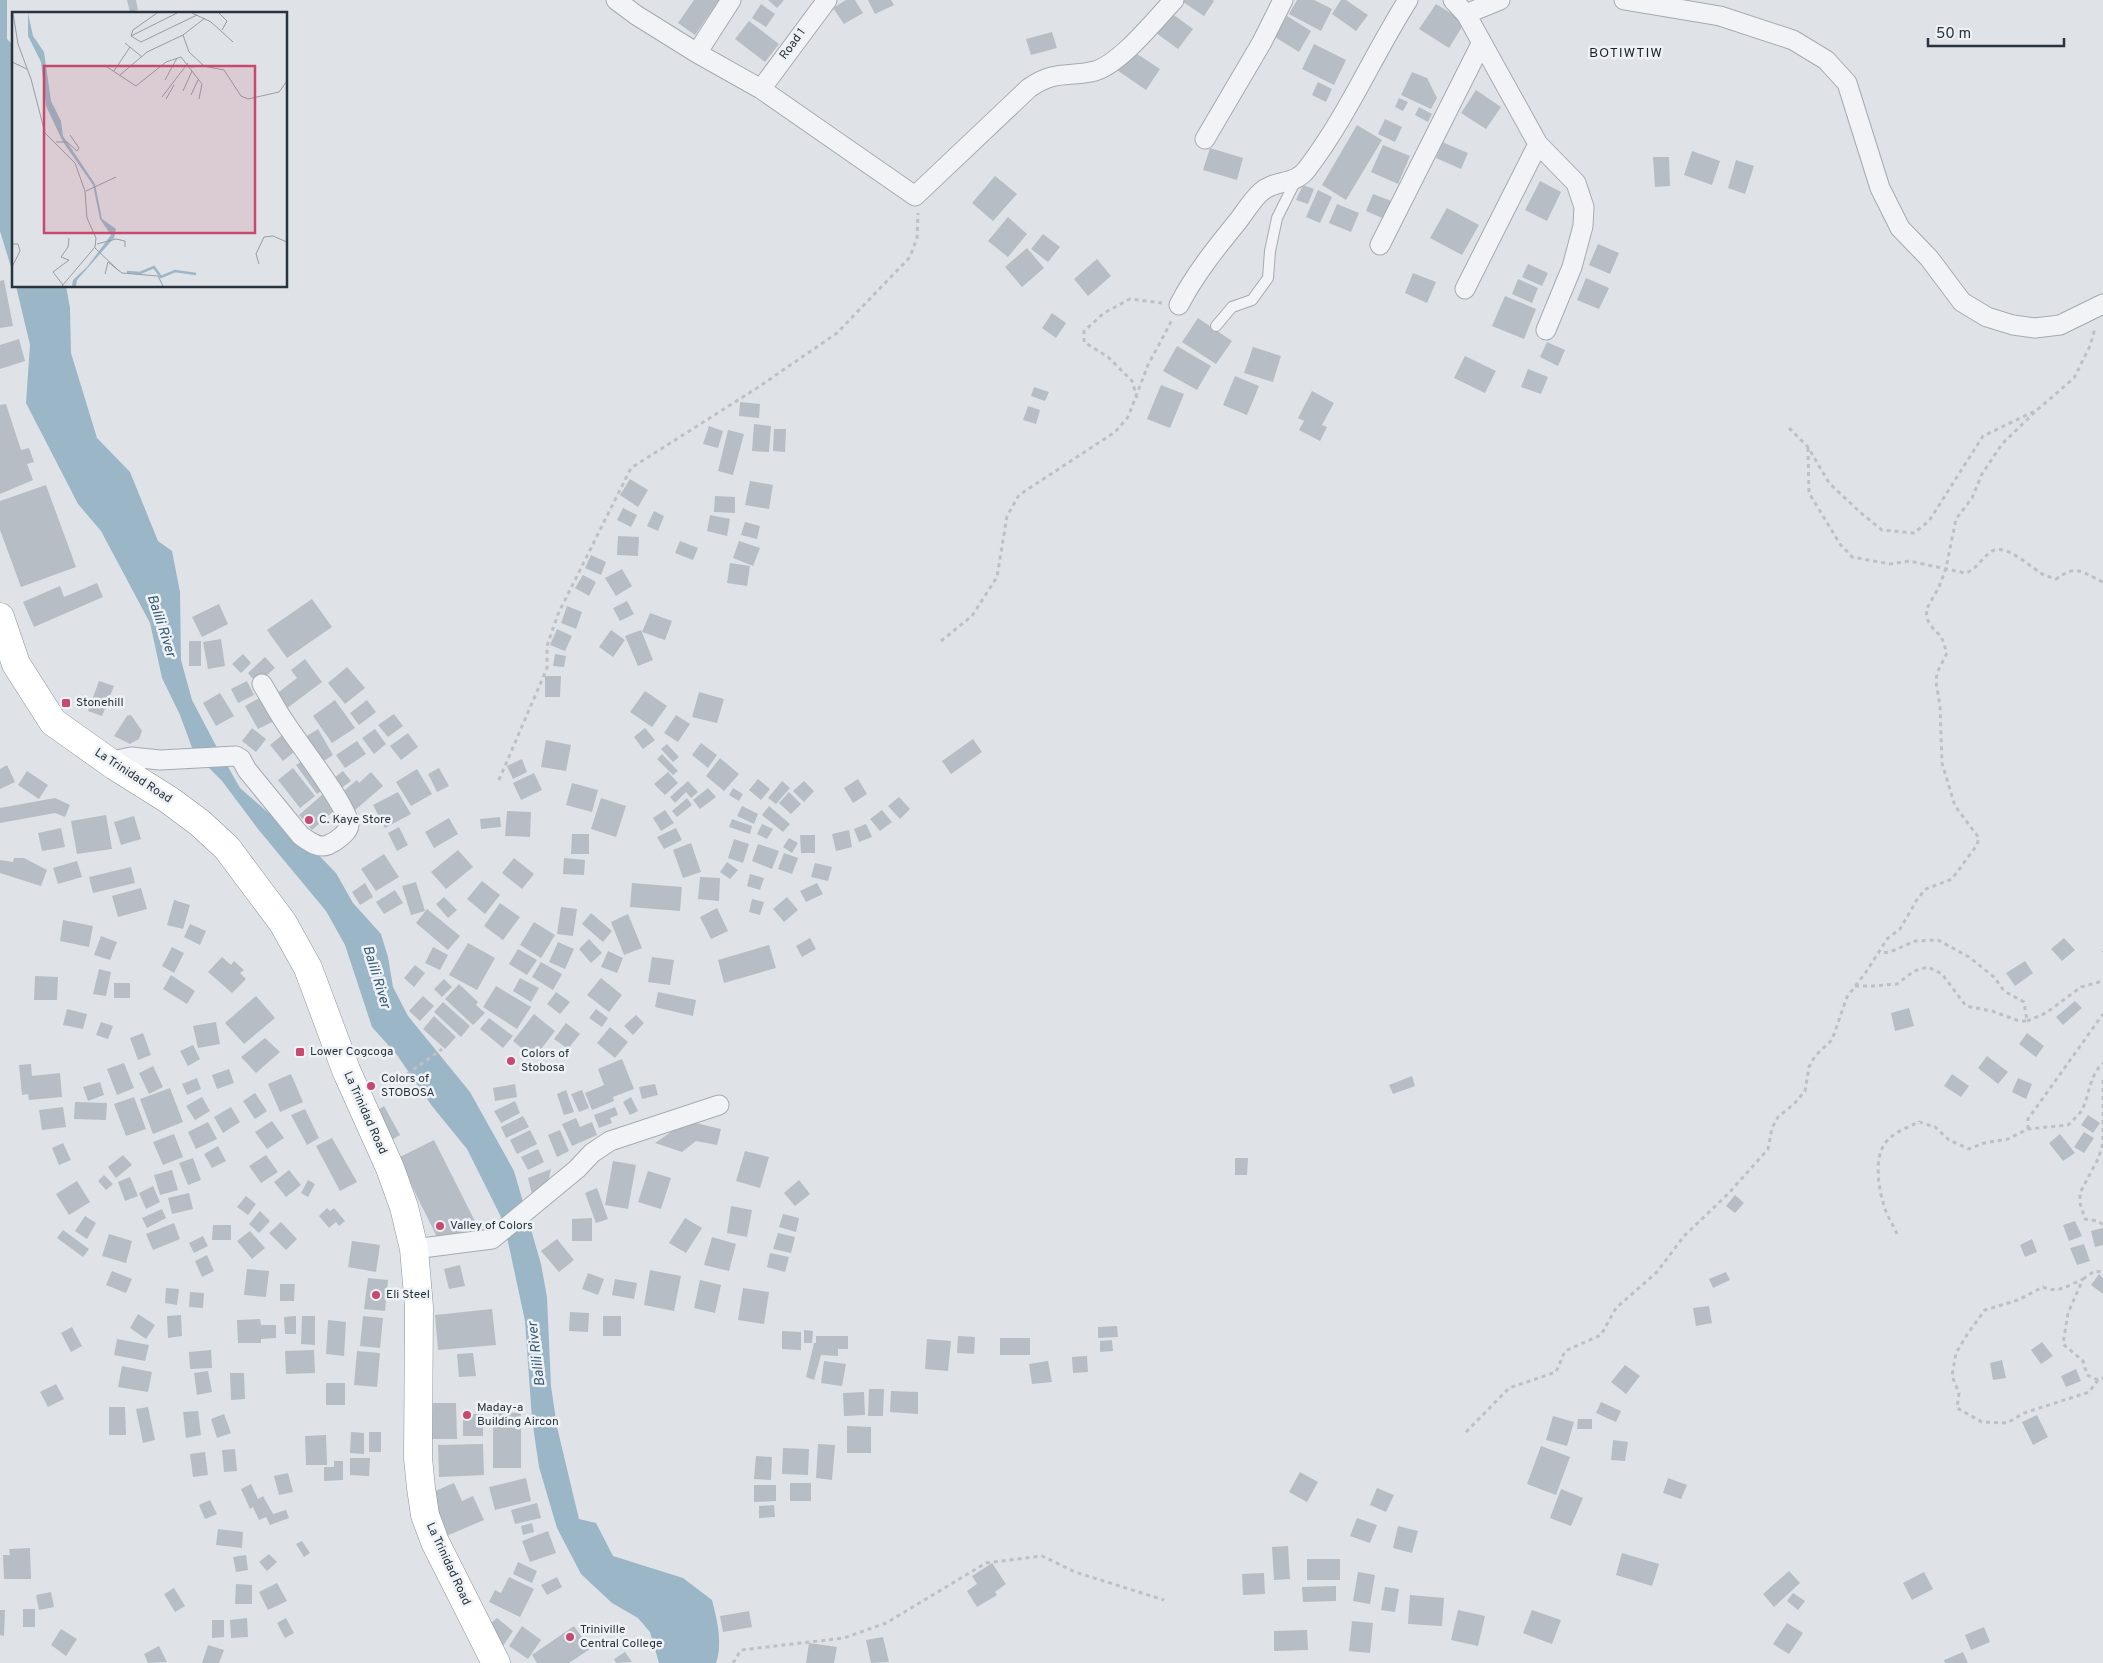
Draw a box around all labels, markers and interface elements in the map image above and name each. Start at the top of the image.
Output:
inset map [12,12,288,288]
scale bar [1928,15,2064,47]
street label: Road 1 [776,25,810,63]
text: 50 m [1936,25,1971,44]
district label: BOTIWTIW [1589,45,1663,62]
water label: Balili River [143,592,180,661]
place label: Stonehill [76,695,124,711]
marker: Stonehill [60,697,72,709]
street label: La Trinidad Road [91,745,175,807]
place label: C. Kaye Store [319,812,391,828]
marker: C. Kaye Store [303,814,315,826]
water label: Balili River [358,943,394,1012]
place label: Lower Cogcoga [310,1044,393,1060]
marker: Lower Cogcoga [294,1046,306,1058]
place label: Colors of Stobosa [521,1046,569,1076]
marker: Colors of Stobosa [505,1055,517,1067]
street label: La Trinidad Road [340,1069,390,1157]
place label: Colors of STOBOSA [381,1071,435,1101]
marker: Colors of STOBOSA [365,1080,377,1092]
place label: Valley of Colors [450,1218,533,1234]
marker: Valley of Colors [434,1220,446,1232]
place label: Eli Steel [386,1287,430,1303]
marker: Eli Steel [370,1289,382,1301]
water label: Balili River [524,1319,549,1387]
place label: Maday-a Building Aircon [477,1400,559,1430]
marker: Maday-a Building Aircon [461,1409,473,1421]
street label: La Trinidad Road [422,1520,474,1608]
place label: Triniville Central College [580,1622,662,1652]
marker: Triniville Central College [564,1631,576,1643]

